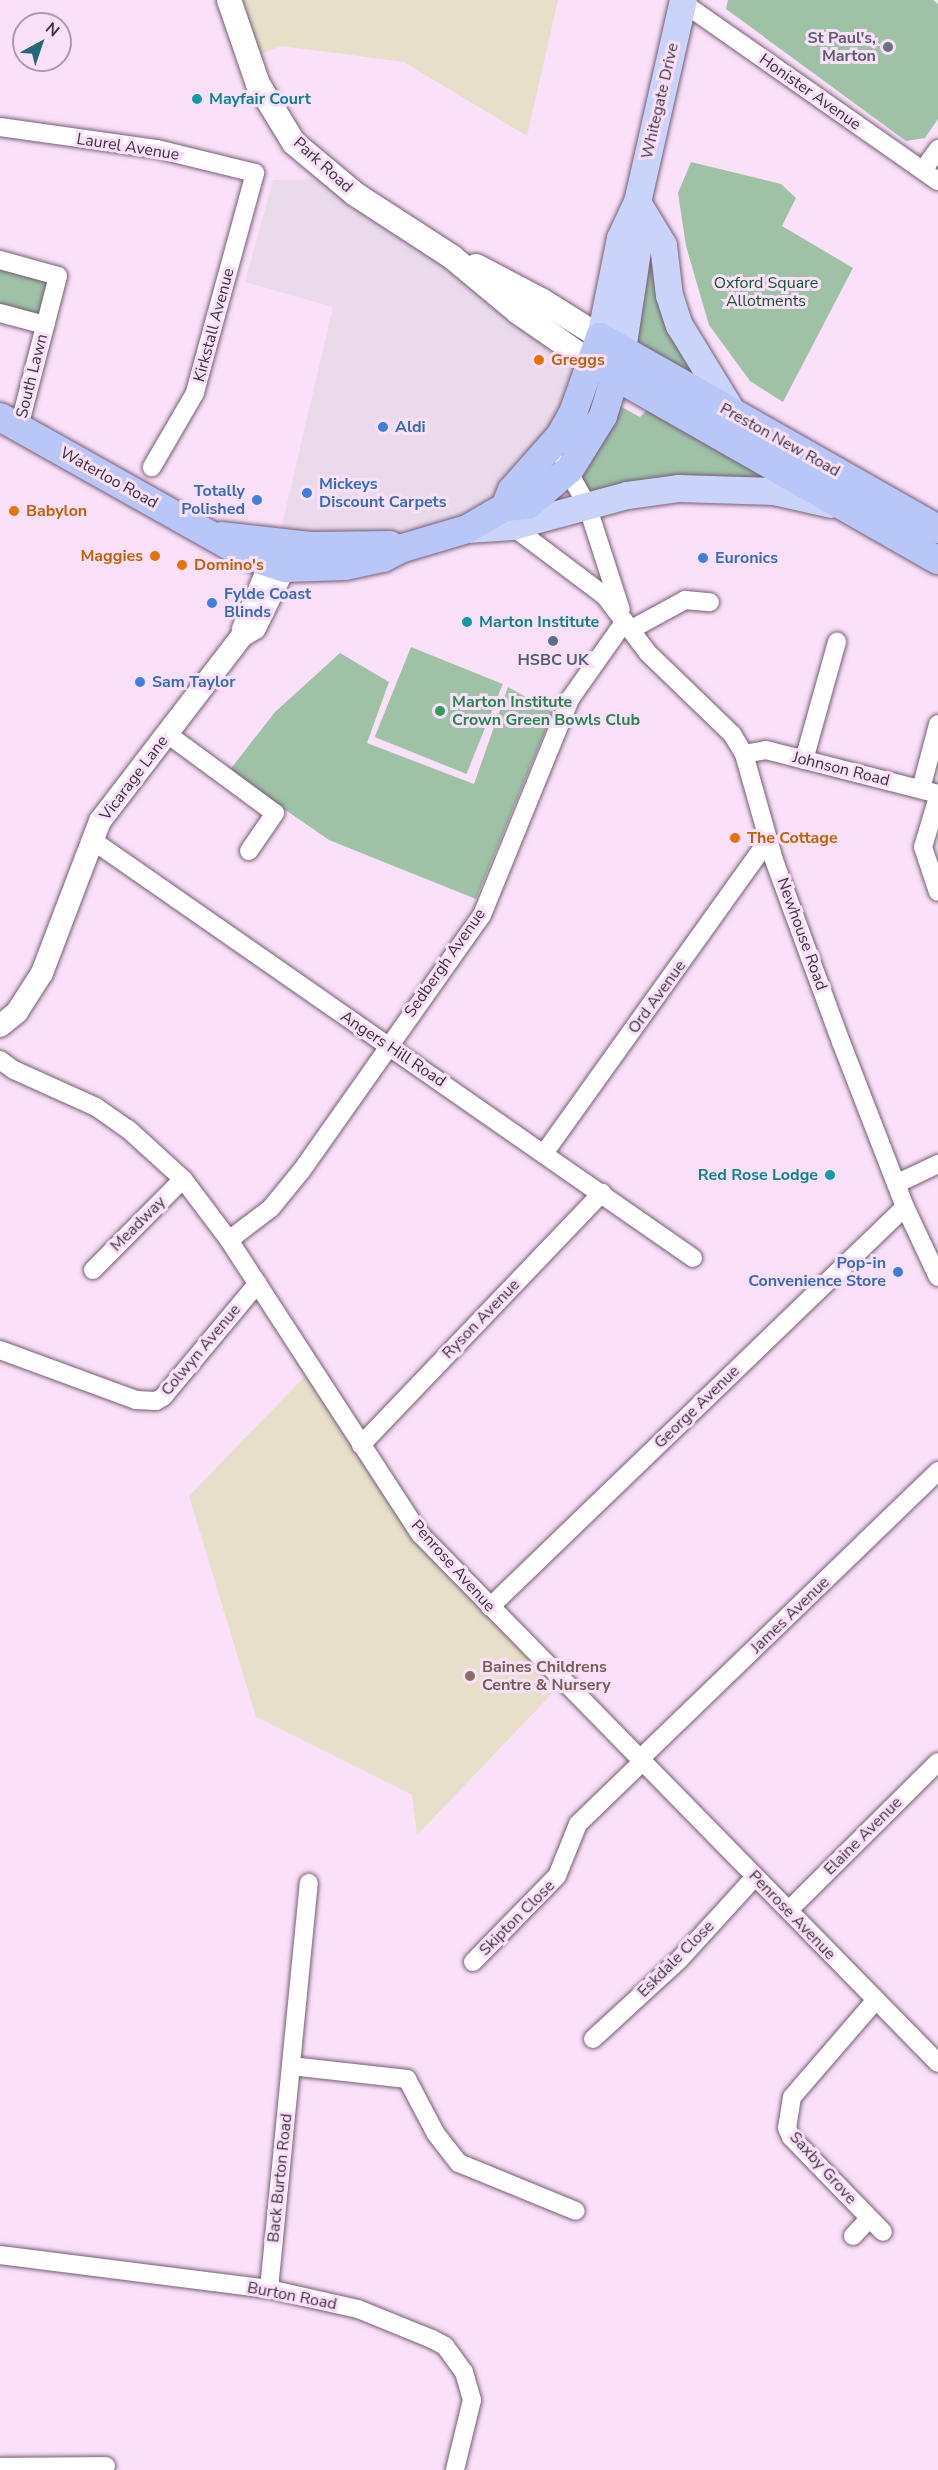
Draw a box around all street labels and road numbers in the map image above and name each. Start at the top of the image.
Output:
street label: Whitegate Drive [637,41,683,161]
street label: Honister Avenue [755,50,865,134]
street label: Laurel Avenue [75,129,181,165]
street label: Park Road [289,133,357,197]
street label: Kirkstall Avenue [190,266,238,384]
street label: South Lawn [12,332,52,420]
street label: Preston New Road [717,399,843,481]
street label: Waterloo Road [57,443,161,513]
street label: Vicarage Lane [96,732,172,824]
street label: Johnson Road [791,748,891,790]
street label: Newhouse Road [773,875,831,993]
street label: Sedbergh Avenue [400,905,490,1021]
street label: Ord Avenue [624,957,690,1037]
street label: Angers Hill Road [337,1007,449,1091]
street label: Meadway [106,1192,170,1256]
street label: Ryson Avenue [438,1275,524,1363]
street label: Colwyn Avenue [157,1300,245,1400]
street label: George Avenue [650,1362,744,1452]
street label: Penrose Avenue [407,1516,499,1616]
street label: James Avenue [747,1573,833,1657]
street label: Elaine Avenue [820,1793,906,1879]
street label: Penrose Avenue [745,1866,839,1964]
street label: Skipton Close [475,1876,559,1960]
street label: Eskdale Close [634,1917,718,2001]
street label: Back Burton Road [264,2113,296,2243]
street label: Saxby Grove [785,2128,861,2208]
street label: Burton Road [246,2278,338,2314]

